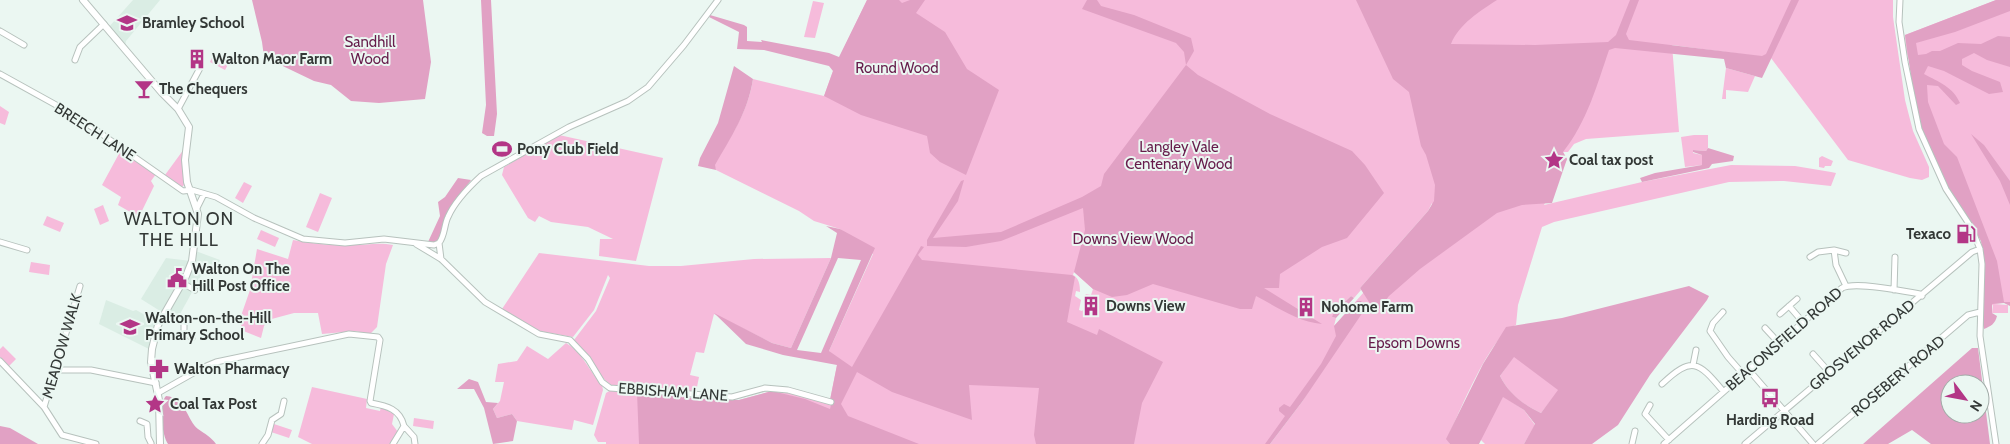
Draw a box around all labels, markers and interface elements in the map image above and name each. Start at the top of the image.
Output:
school or university icon: Bramley School [116,12,138,34]
place label: Bramley School [142,14,244,32]
park label: Sandhill Wood [344,33,396,68]
building icon: Walton Maor Farm [186,48,208,70]
place label: Walton Maor Farm [212,50,332,68]
park label: Round Wood [855,59,939,77]
bar icon: The Chequers [133,78,155,100]
place label: The Chequers [159,80,248,98]
street label: BREECH LANE [51,99,139,165]
sports icon: Pony Club Field [491,138,513,160]
park label: Langley Vale Centenary Wood [1125,138,1233,173]
place label: Pony Club Field [517,140,619,158]
place icon: Coal tax post [1543,149,1565,171]
place label: Coal tax post [1569,151,1653,169]
district label: WALTON ON THE HILL [124,208,234,251]
fuel station icon: Texaco [1955,223,1977,245]
place label: Texaco [1906,225,1951,243]
park label: Downs View Wood [1072,230,1194,248]
place label: Walton On The Hill Post Office [192,260,290,295]
public building icon: Walton On The Hill Post Office [166,267,188,289]
street label: BEACONSFIELD ROAD [1722,283,1846,395]
street label: MEADOW WALK [38,291,86,401]
building icon: Downs View [1080,295,1102,317]
building icon: Nohome Farm [1295,296,1317,318]
street label: GROSVENOR ROAD [1806,296,1918,394]
place label: Downs View [1106,297,1186,315]
place label: Nohome Farm [1321,298,1414,316]
place label: Walton-on-the-Hill Primary School [145,309,271,344]
school or university icon: Walton-on-the-Hill Primary School [119,316,141,338]
street label: ROSEBERY ROAD [1848,332,1948,420]
park label: Epsom Downs [1368,334,1460,352]
pharmacy icon: Walton Pharmacy [148,358,170,380]
place label: Walton Pharmacy [174,360,290,378]
north arrow [1940,374,1990,424]
street label: EBBISHAM LANE [618,379,728,405]
bus stop icon: Harding Road [1759,387,1781,409]
place icon: Coal Tax Post [144,393,166,415]
place label: Coal Tax Post [170,395,257,413]
text: N [1966,397,1986,415]
place label: Harding Road [1726,411,1814,429]

